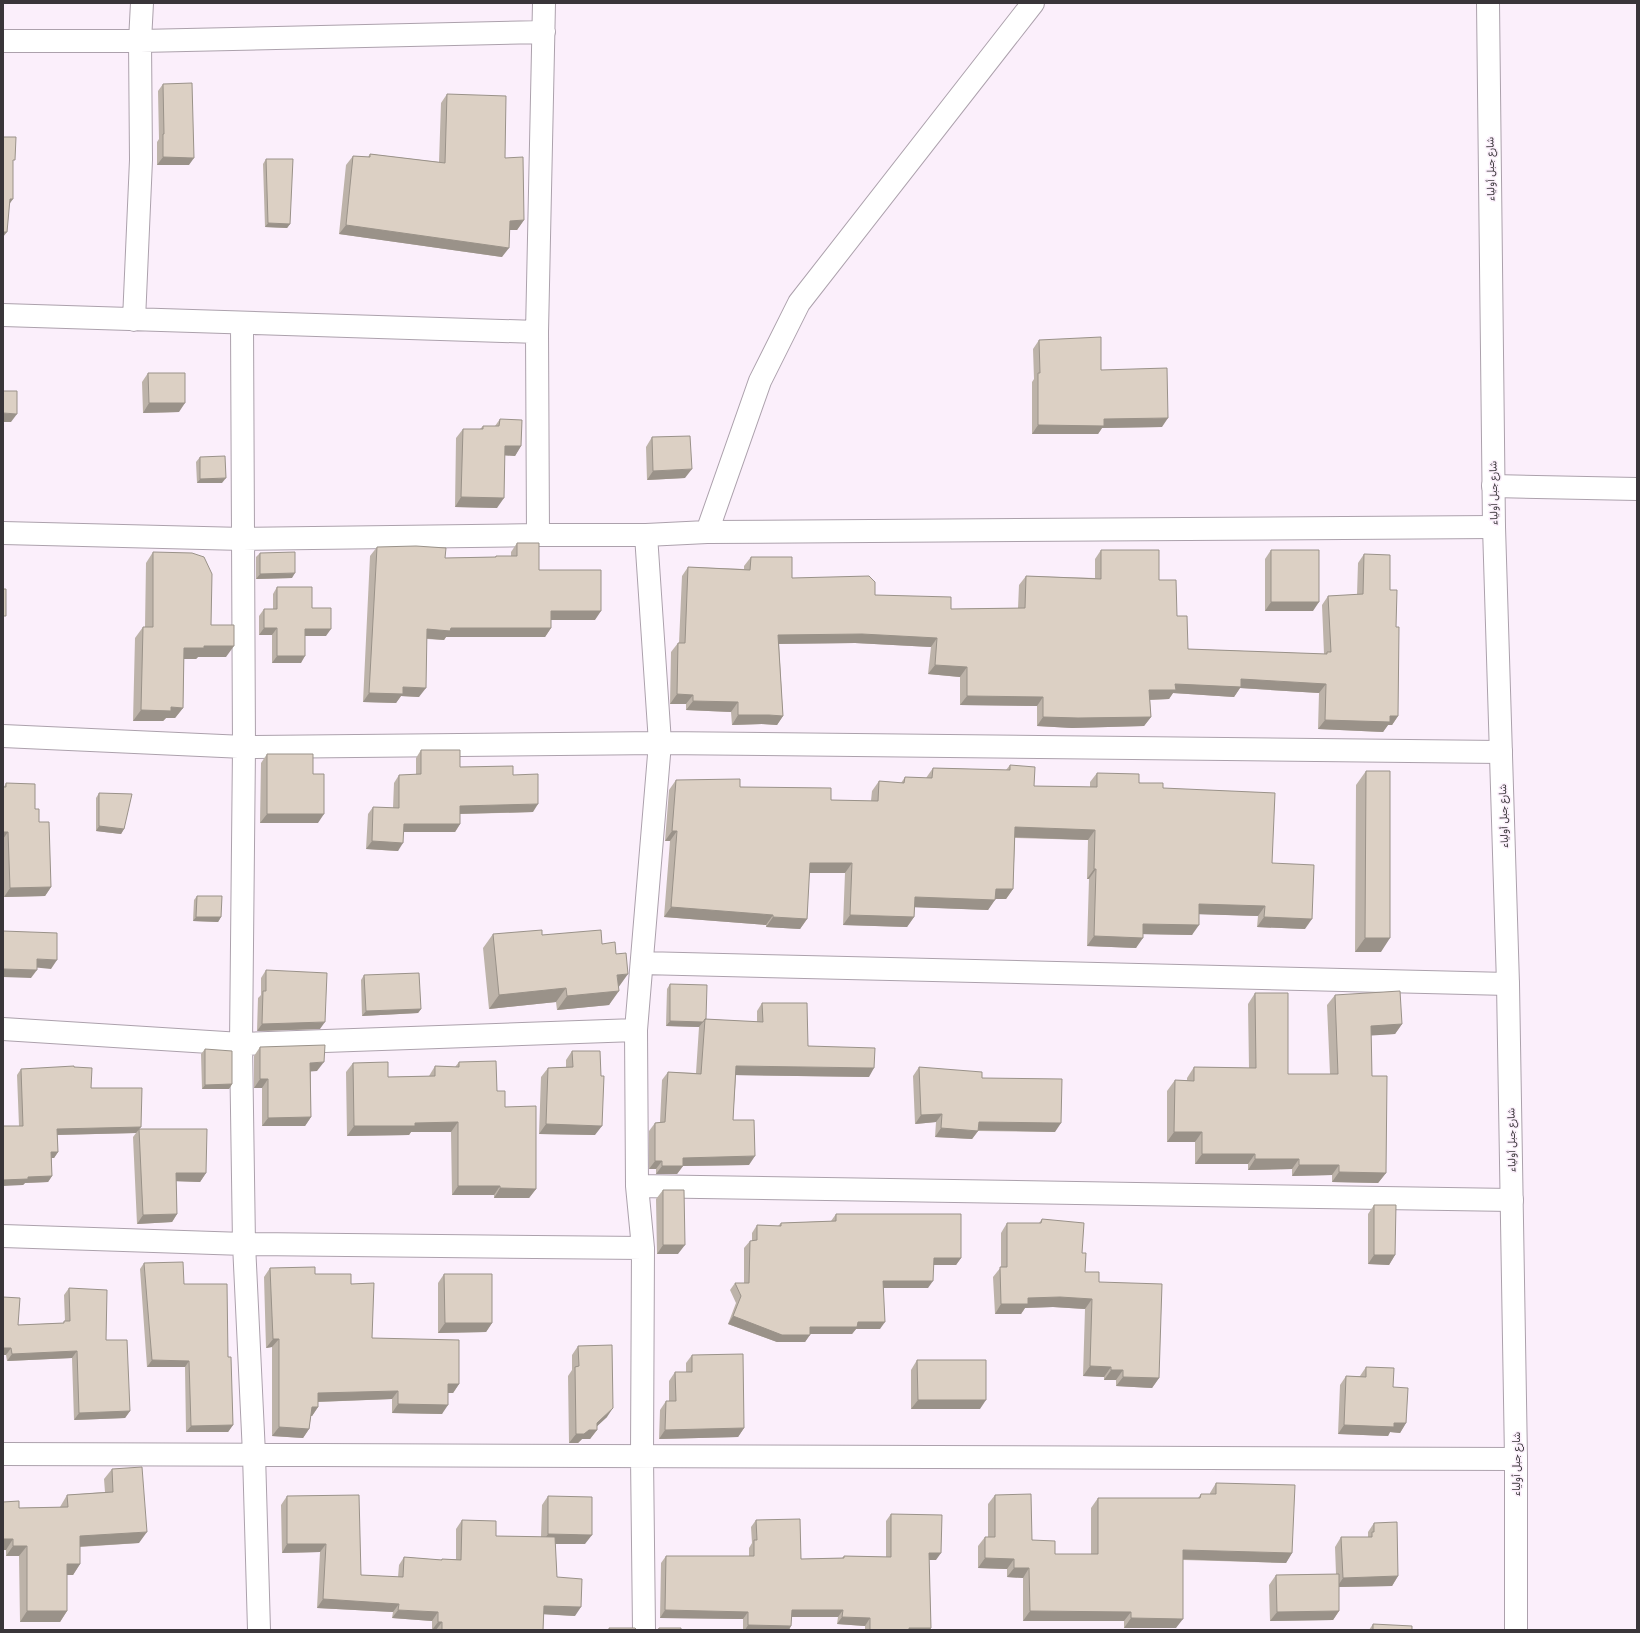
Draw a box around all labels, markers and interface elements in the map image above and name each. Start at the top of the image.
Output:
street label: شارع جبل أولياء [1484,137,1499,201]
street label: شارع جبل أولياء [1487,461,1502,525]
street label: شارع جبل أولياء [1497,784,1512,848]
street label: شارع جبل أولياء [1505,1108,1520,1172]
street label: شارع جبل أولياء [1511,1432,1524,1496]

